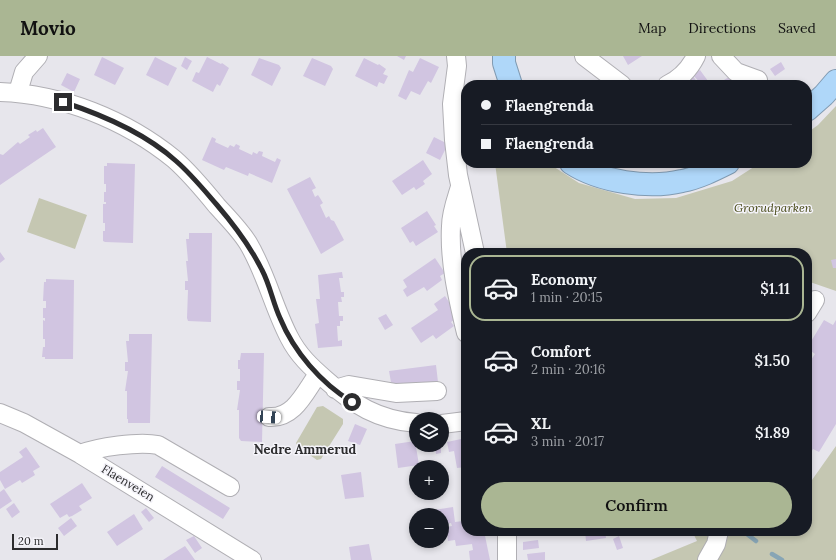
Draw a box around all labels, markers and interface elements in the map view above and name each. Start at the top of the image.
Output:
text: Movio [20,16,76,40]
text: Map [638,19,666,37]
text: Directions [688,19,756,37]
text: Saved [778,19,816,37]
route end [54,93,72,111]
text: Flaengrenda [505,96,594,115]
text: Flaengrenda [505,134,594,153]
park label: Grorudparken [734,200,813,215]
icon: car [483,270,519,306]
text: Economy [531,270,596,289]
text: $1.11 [760,279,790,298]
text: 1 min · 20:15 [531,289,603,306]
icon: car [483,342,519,378]
text: Comfort [531,342,591,361]
text: $1.50 [754,351,790,370]
text: 2 min · 20:16 [531,361,605,378]
route start [343,393,361,411]
car [257,410,281,424]
map controls [409,412,449,548]
button: layers [409,412,449,452]
icon: car [483,414,519,450]
text: XL [531,414,551,433]
text: $1.89 [755,423,790,442]
text: 3 min · 20:17 [531,433,604,450]
district label: Nedre Ammerud [254,441,357,458]
button: + [409,460,449,500]
street label: Flaenveien [99,461,158,504]
button: Confirm [481,482,792,528]
button: − [409,508,449,548]
scale bar [12,532,58,551]
text: 20 m [18,534,43,548]

